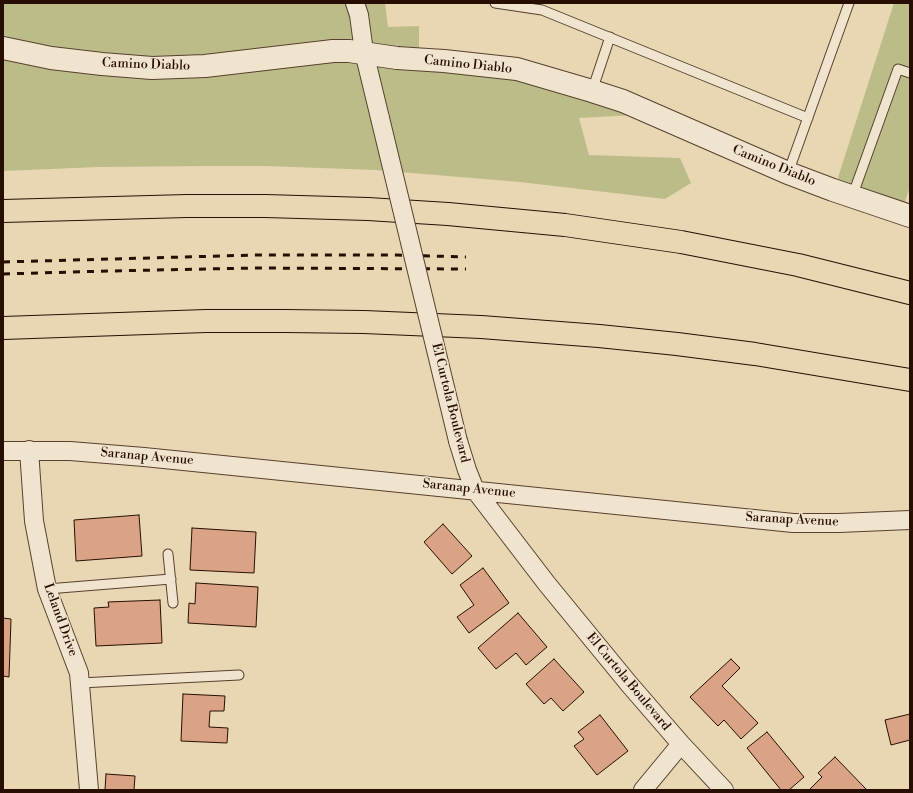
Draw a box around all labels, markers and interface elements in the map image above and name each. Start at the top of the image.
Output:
street label: Camino Diablo [423,53,513,77]
street label: Camino Diablo [102,56,190,74]
street label: Camino Diablo [730,142,818,190]
street label: El Curtola Boulevard [428,342,472,464]
street label: Saranap Avenue [100,445,194,469]
street label: Saranap Avenue [422,476,516,502]
street label: Saranap Avenue [745,510,839,530]
street label: Leland Drive [40,581,80,659]
street label: El Curtola Boulevard [583,630,673,734]

